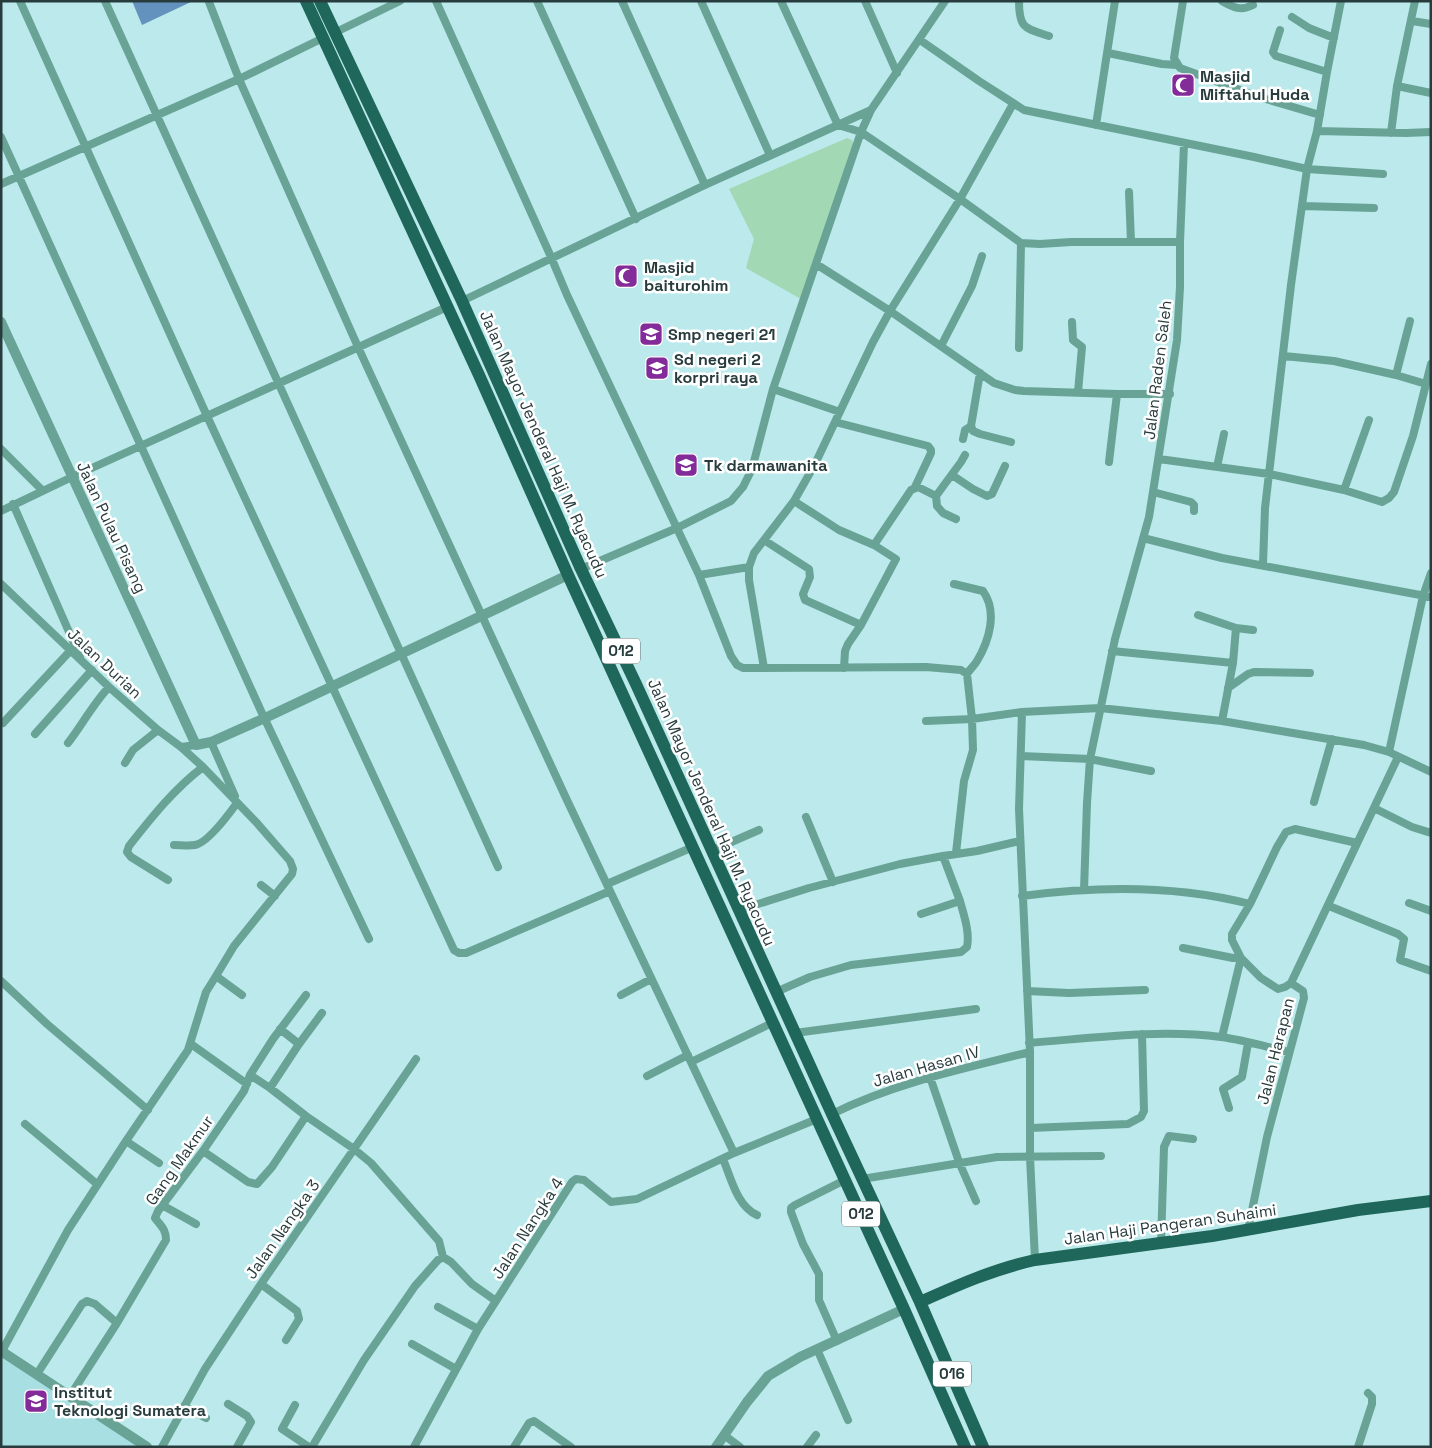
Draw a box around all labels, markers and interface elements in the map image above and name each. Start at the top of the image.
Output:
place label: Masjid Miftahul Huda [1200,66,1309,105]
mosque icon: Masjid Miftahul Huda [1170,72,1196,98]
place label: Masjid baiturohim [644,257,728,296]
mosque icon: Masjid baiturohim [613,263,639,289]
street label: Jalan Raden Saleh [1139,299,1176,441]
street label: Jalan Mayor Jenderal Haji M. Ryacudu [475,307,612,581]
school or university icon: Smp negeri 21 [638,321,664,347]
place label: Smp negeri 21 [668,324,776,345]
place label: Sd negeri 2 korpri raya [674,349,761,388]
school or university icon: Sd negeri 2 korpri raya [644,355,670,381]
school or university icon: Tk darmawanita [673,452,699,478]
place label: Tk darmawanita [704,455,828,476]
street label: Jalan Pulau Pisang [72,458,151,596]
street label: Jalan Durian [63,623,146,703]
road number: 012 [602,638,640,664]
street label: Jalan Mayor Jenderal Haji M. Ryacudu [643,675,780,949]
street label: Jalan Harapan [1252,996,1299,1107]
street label: Jalan Hasan IV [870,1041,982,1092]
street label: Gang Makmur [141,1111,218,1209]
street label: Jalan Nangka 4 [487,1173,568,1283]
street label: Jalan Nangka 3 [240,1175,324,1283]
street label: Jalan Haji Pangeran Suhaimi [1063,1199,1278,1250]
road number: 012 [842,1202,880,1226]
road number: 016 [933,1362,971,1386]
place label: Institut Teknologi Sumatera [54,1382,206,1421]
school or university icon: Institut Teknologi Sumatera [23,1388,49,1414]

